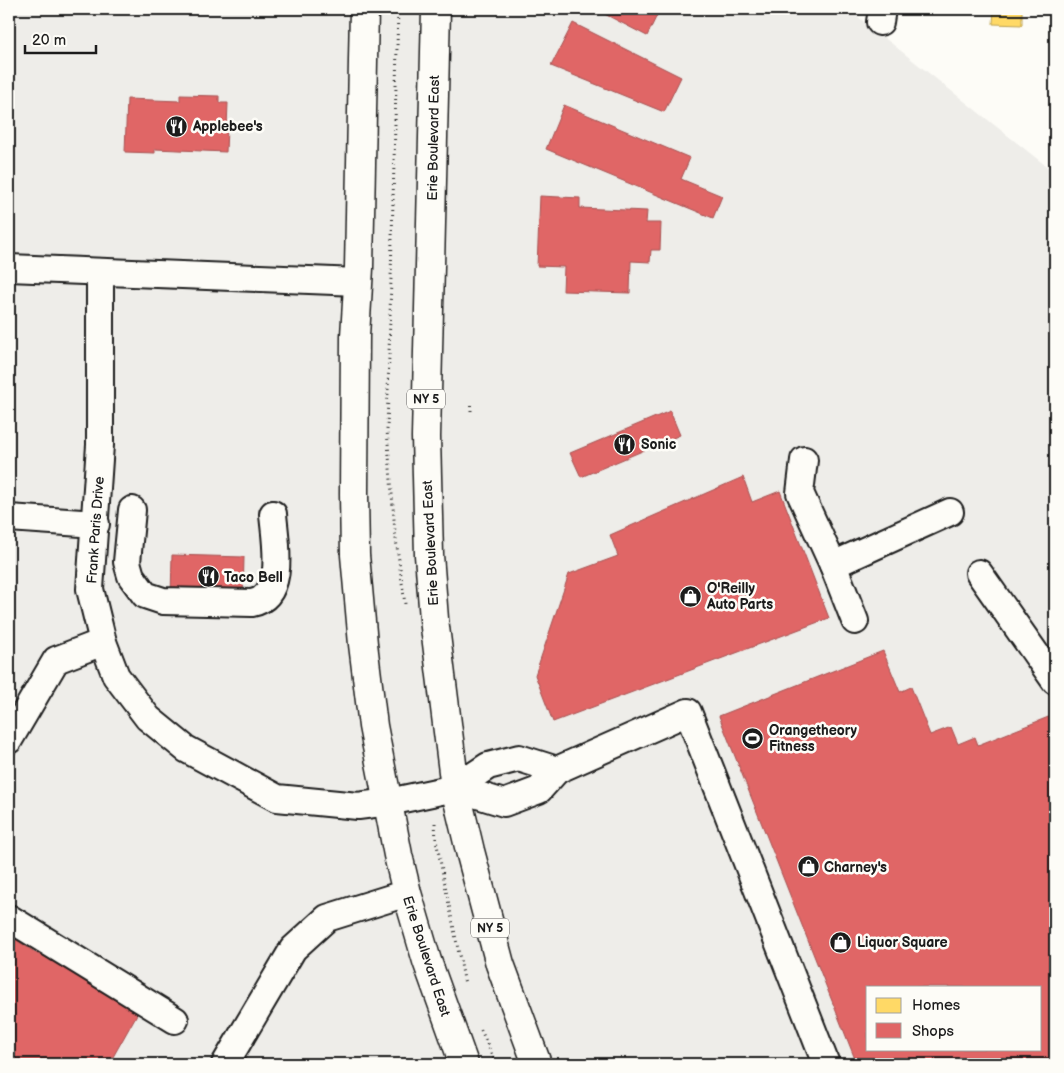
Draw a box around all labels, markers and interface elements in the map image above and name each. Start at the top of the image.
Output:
scale bar [25,22,96,54]
text: 20 m [32,31,66,50]
street label: Erie Boulevard East [424,74,443,201]
restaurant icon: Applebee's [165,114,189,138]
place label: Applebee's [192,118,263,135]
road number: NY 5 [407,389,445,408]
restaurant icon: Sonic [613,432,637,456]
place label: Sonic [641,436,677,453]
street label: Frank Paris Drive [83,476,108,584]
street label: Erie Boulevard East [419,479,442,606]
restaurant icon: Taco Bell [196,565,220,589]
place label: Taco Bell [224,569,283,586]
place label: O'Reilly Auto Parts [706,580,773,613]
shop icon: O'Reilly Auto Parts [679,584,703,608]
place label: Orangetheory Fitness [769,722,858,755]
sports icon: Orangetheory Fitness [741,726,765,750]
shop icon: Charney's [796,855,820,879]
place label: Charney's [824,859,887,876]
street label: Erie Boulevard East [399,894,454,1019]
road number: NY 5 [471,918,509,938]
shop icon: Liquor Square [829,930,853,954]
place label: Liquor Square [857,934,947,951]
legend [866,986,1042,1050]
text: Homes [912,996,961,1015]
text: Shops [912,1022,955,1041]

